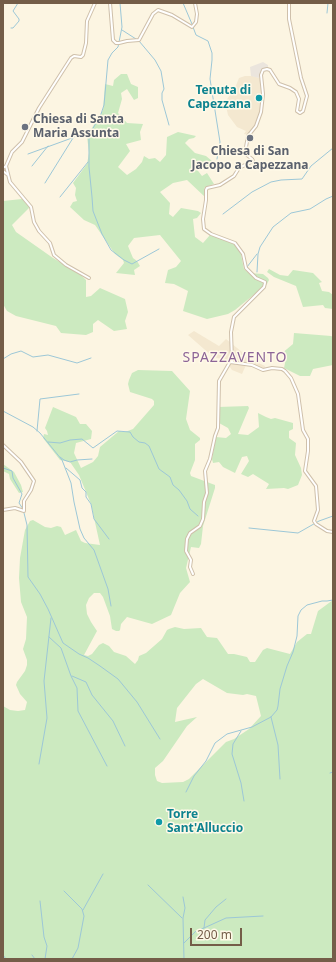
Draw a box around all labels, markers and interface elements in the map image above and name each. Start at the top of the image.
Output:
place label: Tenuta di Capezzana [187,84,251,112]
marker: Tenuta di Capezzana [254,93,264,103]
place label: Chiesa di Santa Maria Assunta [33,113,124,141]
marker: Chiesa di Santa Maria Assunta [20,122,30,132]
marker: Chiesa di San Jacopo a Capezzana [245,133,255,143]
place label: Chiesa di San Jacopo a Capezzana [192,145,308,173]
district label: SPAZZAVENTO [182,350,288,366]
place label: Torre Sant'Alluccio [167,808,243,836]
marker: Torre Sant'Alluccio [154,817,164,827]
scale bar [192,920,244,946]
text: 200 m [197,926,232,943]

